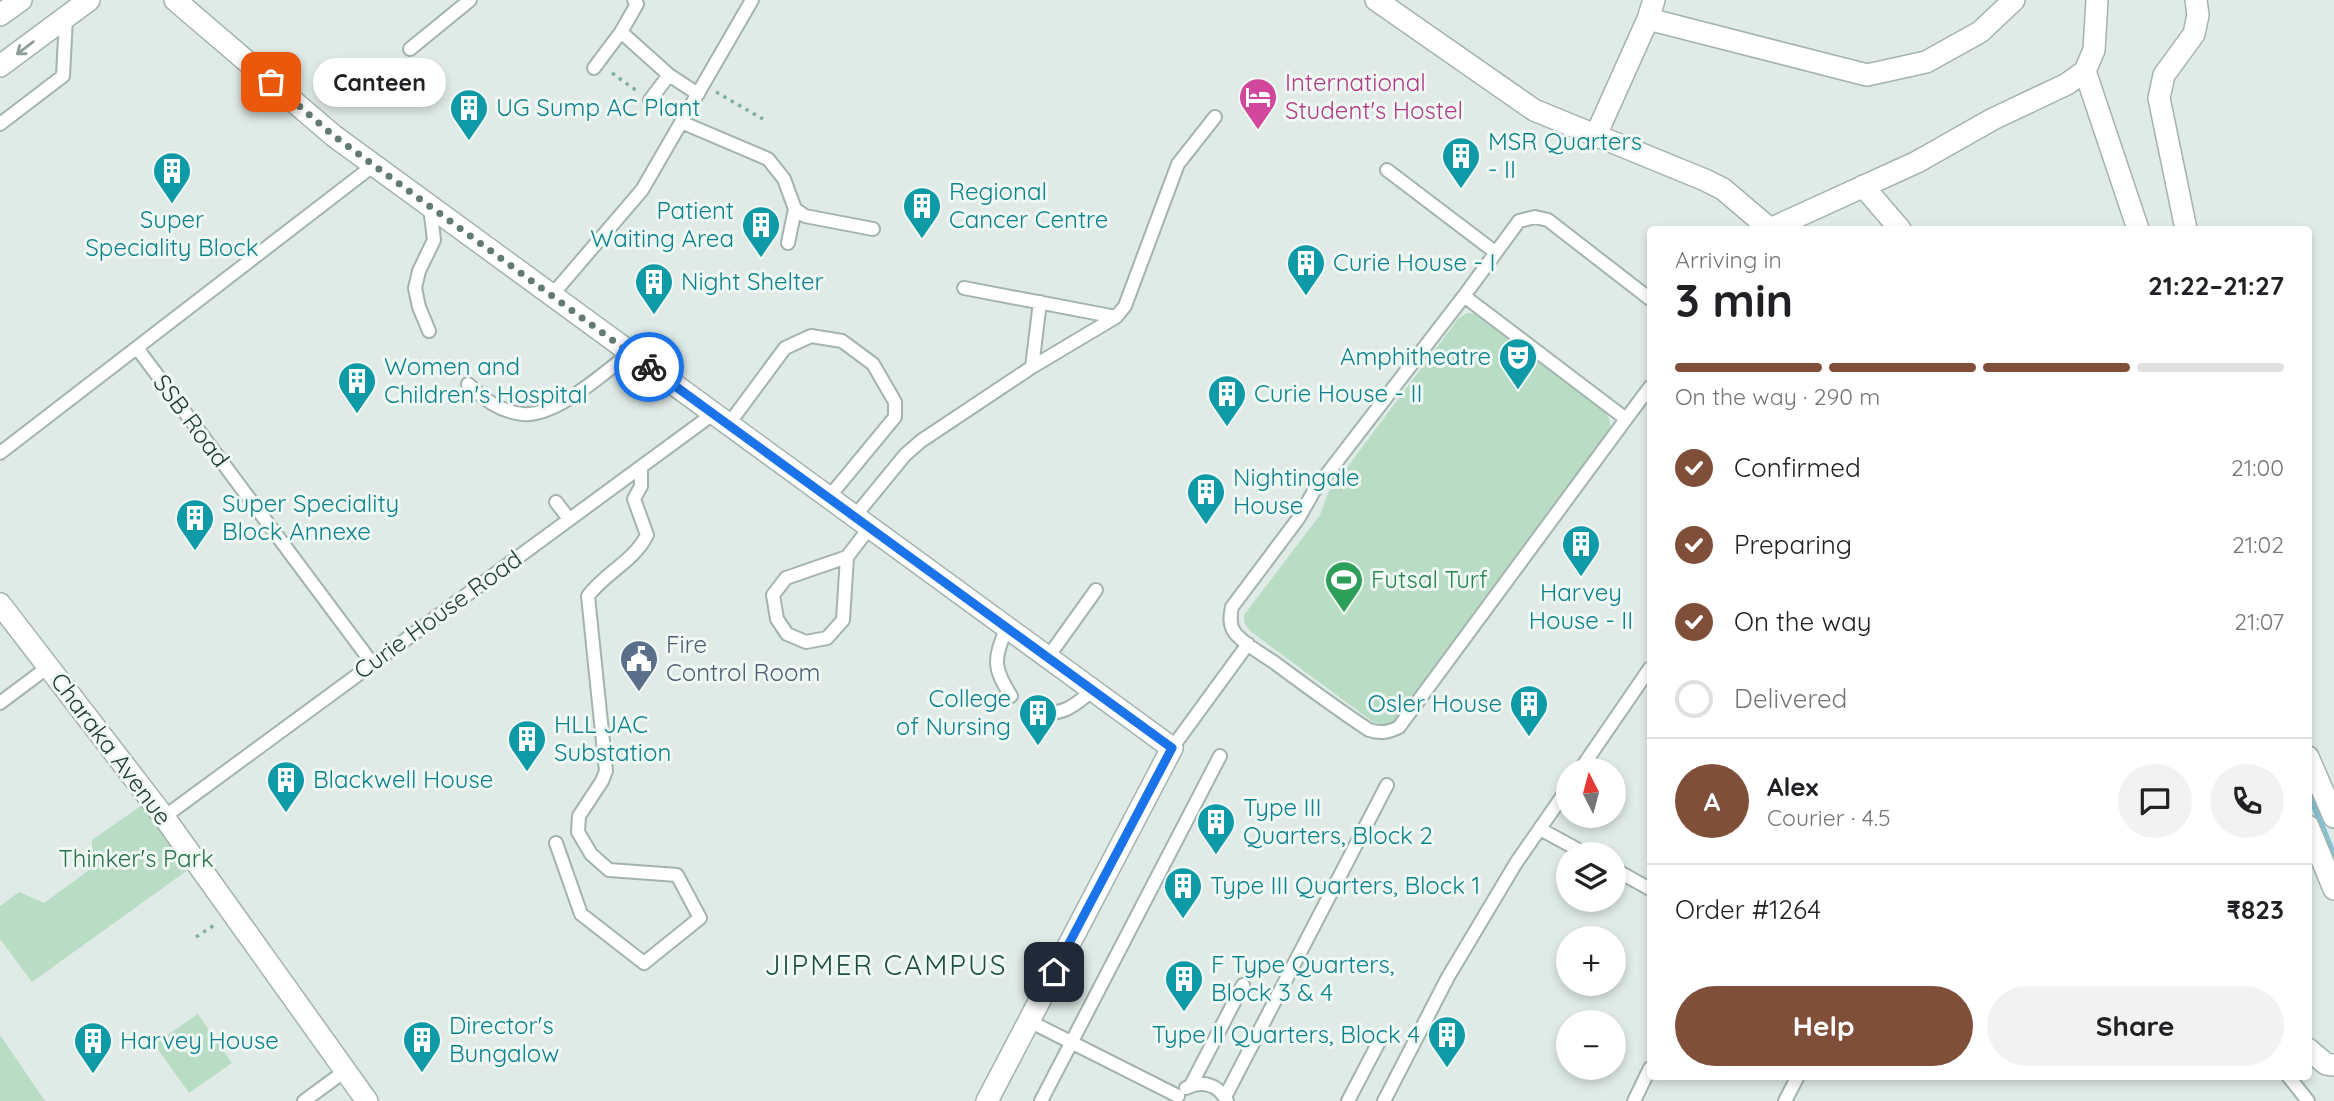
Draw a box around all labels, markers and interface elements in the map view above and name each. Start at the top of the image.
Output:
one-way arrow [16,40,35,55]
pin [241,52,301,112]
callout: Canteen [313,57,446,106]
icon: bag [252,63,290,101]
place label: International Student's Hostel [1285,67,1463,125]
text: Canteen [333,68,426,97]
hotel icon: International Student's Hostel [1237,76,1279,131]
building icon: UG Sump AC Plant [448,87,490,142]
place label: UG Sump AC Plant [496,92,700,122]
place label: MSR Quarters - II [1488,126,1642,184]
building icon: MSR Quarters - II [1440,135,1482,190]
building icon: Super Speciality Block [151,150,193,205]
place label: Regional Cancer Centre [949,176,1108,234]
building icon: Regional Cancer Centre [901,185,943,240]
place label: Patient Waiting Area [590,195,734,253]
place label: Super Speciality Block [85,204,259,262]
building icon: Patient Waiting Area [740,204,782,259]
building icon: Curie House - I [1285,242,1327,297]
text: Arriving in [1675,245,1782,274]
place label: Curie House - I [1333,247,1496,277]
building icon: Night Shelter [633,261,675,316]
place label: Night Shelter [681,266,824,296]
text: 21:22–21:27 [2148,269,2284,302]
text: 3 min [1675,271,1793,329]
courier [614,332,684,402]
theatre icon: Amphitheatre [1497,336,1539,391]
place label: Amphitheatre [1340,341,1491,371]
icon: bike [630,348,668,386]
place label: Women and Children's Hospital [384,351,588,409]
building icon: Women and Children's Hospital [336,360,378,415]
street label: SSB Road [147,368,236,473]
building icon: Curie House - II [1206,373,1248,428]
place label: Curie House - II [1254,378,1423,408]
text: On the way · 290 m [1675,382,1880,411]
icon: check [1675,449,1713,487]
text: Confirmed [1734,451,1861,484]
text: 21:00 [2231,453,2284,482]
place label: Nightingale House [1233,462,1360,520]
building icon: Nightingale House [1185,471,1227,526]
place label: Super Speciality Block Annexe [222,488,399,546]
building icon: Super Speciality Block Annexe [174,497,216,552]
building icon: Harvey House - II [1560,523,1602,578]
icon: check [1675,526,1713,564]
text: Preparing [1734,528,1852,561]
text: 21:02 [2232,530,2284,559]
street label: Curie House Road [348,543,527,685]
sports icon: Futsal Turf [1323,559,1365,614]
place label: Futsal Turf [1371,564,1488,594]
place label: Harvey House - II [1529,577,1633,635]
icon: check [1675,603,1713,641]
text: On the way [1734,605,1872,638]
text: 21:07 [2234,607,2284,636]
place label: Fire Control Room [666,629,820,687]
public building icon: Fire Control Room [618,638,660,693]
street label: Charaka Avenue [45,666,179,831]
text: Delivered [1734,682,1847,715]
place label: College of Nursing [896,683,1011,741]
building icon: Osler House [1508,683,1550,738]
place label: Osler House [1367,688,1502,718]
building icon: College of Nursing [1017,692,1059,747]
place label: HLL JAC Substation [554,709,671,767]
building icon: HLL JAC Substation [506,718,548,773]
north arrow [1556,758,1626,828]
map controls [1556,758,1626,1080]
building icon: Blackwell House [265,759,307,814]
place label: Blackwell House [313,764,493,794]
button: chat [2118,764,2192,838]
button: phone [2210,764,2284,838]
text: Alex [1767,770,1818,803]
text: A [1704,785,1720,818]
place label: Type III Quarters, Block 2 [1243,792,1433,850]
building icon: Type III Quarters, Block 2 [1195,801,1237,856]
text: Courier · 4.5 [1767,803,1891,832]
button: layers [1556,842,1626,912]
park label: Thinker's Park [58,843,214,873]
building icon: Type III Quarters, Block 1 [1162,865,1204,920]
place label: Type III Quarters, Block 1 [1210,870,1480,900]
text: Order #1264 [1675,893,1821,926]
text: ₹823 [2227,893,2284,926]
button: + [1556,926,1626,996]
pin [1024,942,1084,1002]
district label: JIPMER CAMPUS [765,947,1007,982]
place label: F Type Quarters, Block 3 & 4 [1211,949,1394,1007]
icon: home [1035,953,1073,991]
building icon: F Type Quarters, Block 3 & 4 [1163,958,1205,1013]
button: Help [1675,986,1973,1066]
button: Share [1987,986,2284,1066]
place label: Director's Bungalow [449,1010,559,1068]
button: − [1556,1010,1626,1080]
building icon: Type II Quarters, Block 4 [1426,1014,1468,1069]
building icon: Director's Bungalow [401,1019,443,1074]
place label: Type II Quarters, Block 4 [1152,1019,1420,1049]
building icon: Harvey House [72,1020,114,1075]
place label: Harvey House [120,1025,279,1055]

